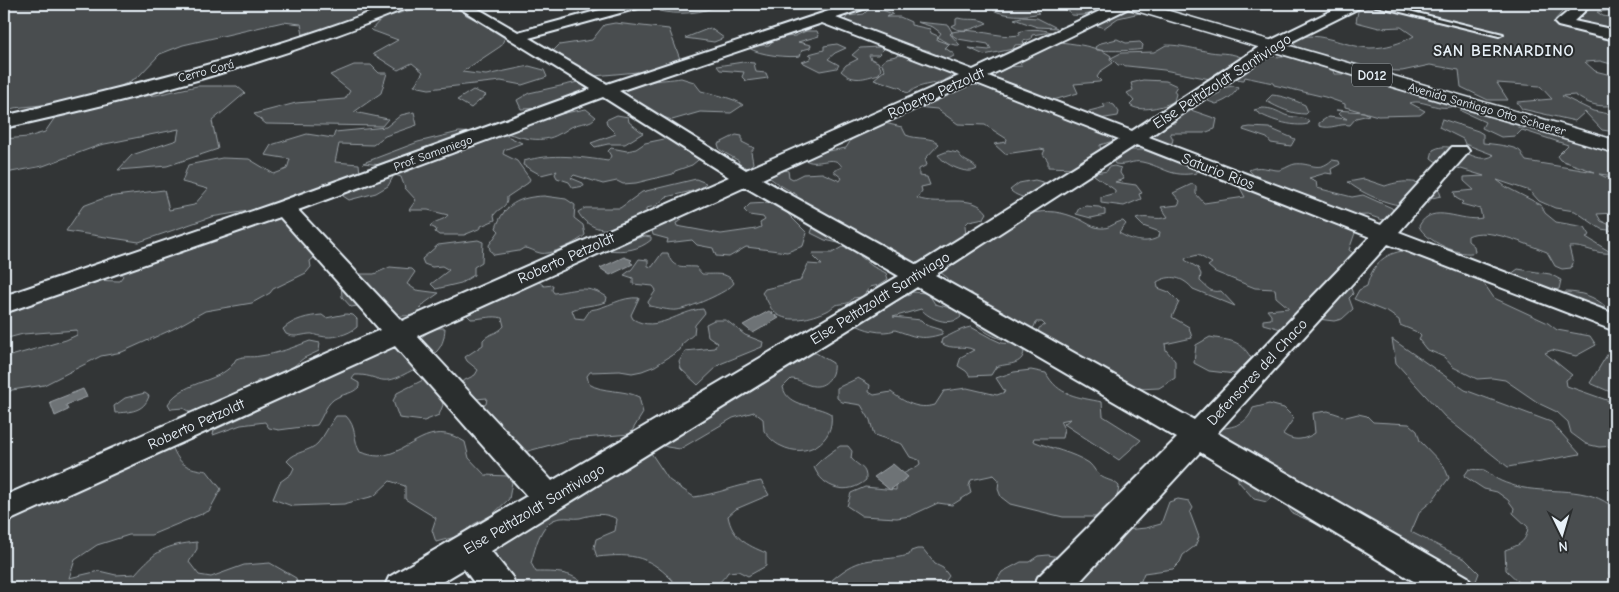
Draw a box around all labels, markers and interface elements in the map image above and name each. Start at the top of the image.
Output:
street label: Else Peltdzoldt Santiviago [1149,29,1295,132]
district label: SAN BERNARDINO [1433,42,1575,60]
street label: Cerro Corá [176,57,236,85]
street label: Roberto Petzoldt [885,63,988,122]
road number: D012 [1352,64,1392,86]
street label: Avenida Santiago Otto Schaerer [1407,80,1568,138]
street label: Prof. Samaniego [392,132,474,174]
street label: Saturio Rios [1179,149,1257,193]
street label: Roberto Petzoldt [515,228,618,287]
street label: Else Peltdzoldt Santiviago [807,248,953,348]
street label: Defensores del Chaco [1203,315,1311,429]
street label: Roberto Petzoldt [145,394,248,453]
street label: Else Peltdzoldt Santiviago [460,460,608,558]
north arrow [1536,510,1586,560]
text: N [1558,538,1568,555]

